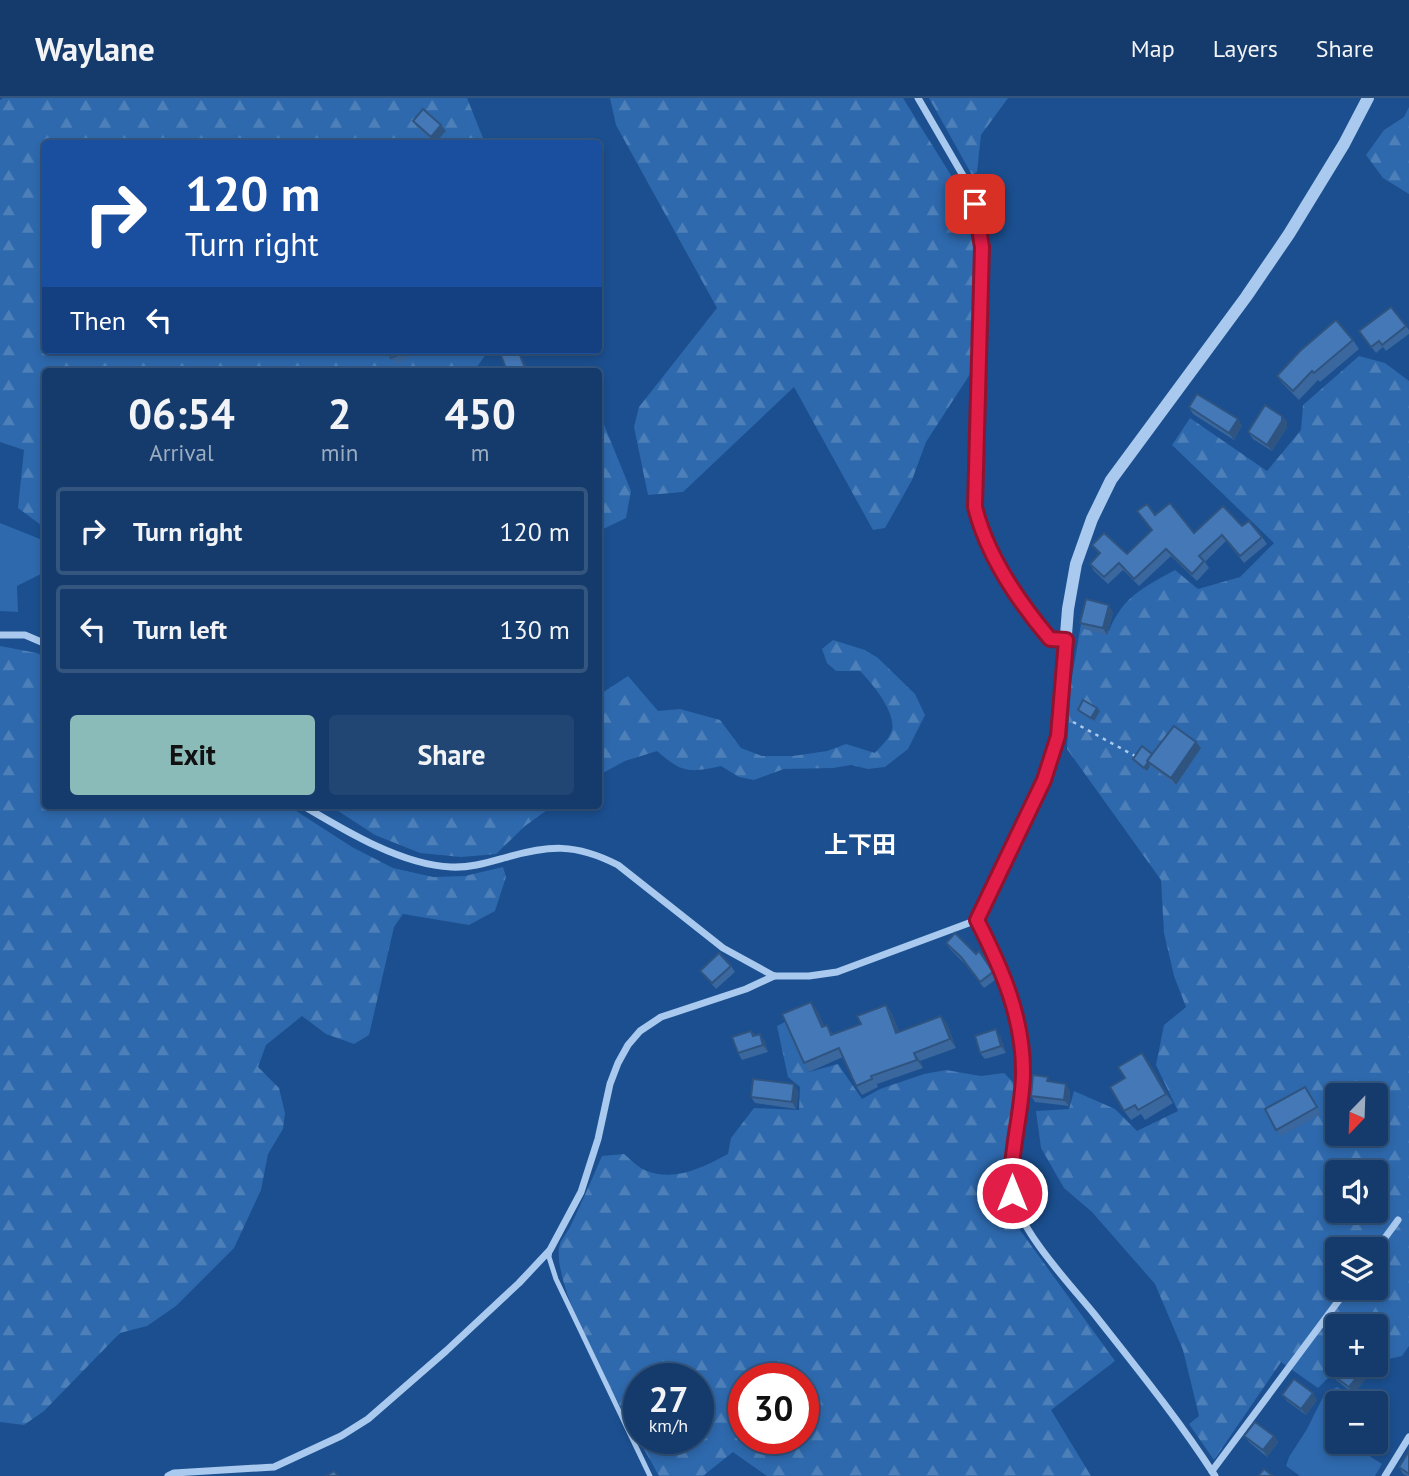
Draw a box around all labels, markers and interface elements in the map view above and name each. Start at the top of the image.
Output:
text: Waylane [35,27,155,70]
text: Map [1131,33,1175,64]
text: Layers [1213,33,1278,64]
text: Share [1316,33,1374,64]
text: 120 m [185,161,320,225]
icon: right [70,168,161,259]
pin [945,174,1005,234]
icon: arrive [956,185,994,223]
text: Turn right [185,223,319,265]
icon: left [140,301,178,339]
text: Then [70,304,126,337]
text: 06:54 [128,386,235,441]
text: 2 [328,386,351,441]
text: 450 [444,386,516,441]
text: Arrival [149,438,214,467]
text: min [321,438,358,467]
text: m [471,438,489,467]
icon: right [74,512,112,550]
text: Turn right [133,515,242,548]
text: 120 m [499,515,570,548]
icon: left [74,610,112,648]
text: Turn left [133,613,227,646]
text: 130 m [499,613,570,646]
button: Exit [70,715,315,795]
button: Share [329,715,574,795]
district label: 上下田 [824,829,896,860]
north arrow [1325,1083,1388,1146]
map controls [1325,1083,1388,1454]
position arrow [975,1156,1049,1230]
button: sound [1325,1160,1388,1223]
button: layers [1325,1237,1388,1300]
button: + [1325,1314,1388,1377]
speed limit sign: 30 [728,1363,819,1454]
text: 27 [649,1376,688,1422]
button: − [1325,1391,1388,1454]
text: km/h [649,1414,688,1437]

